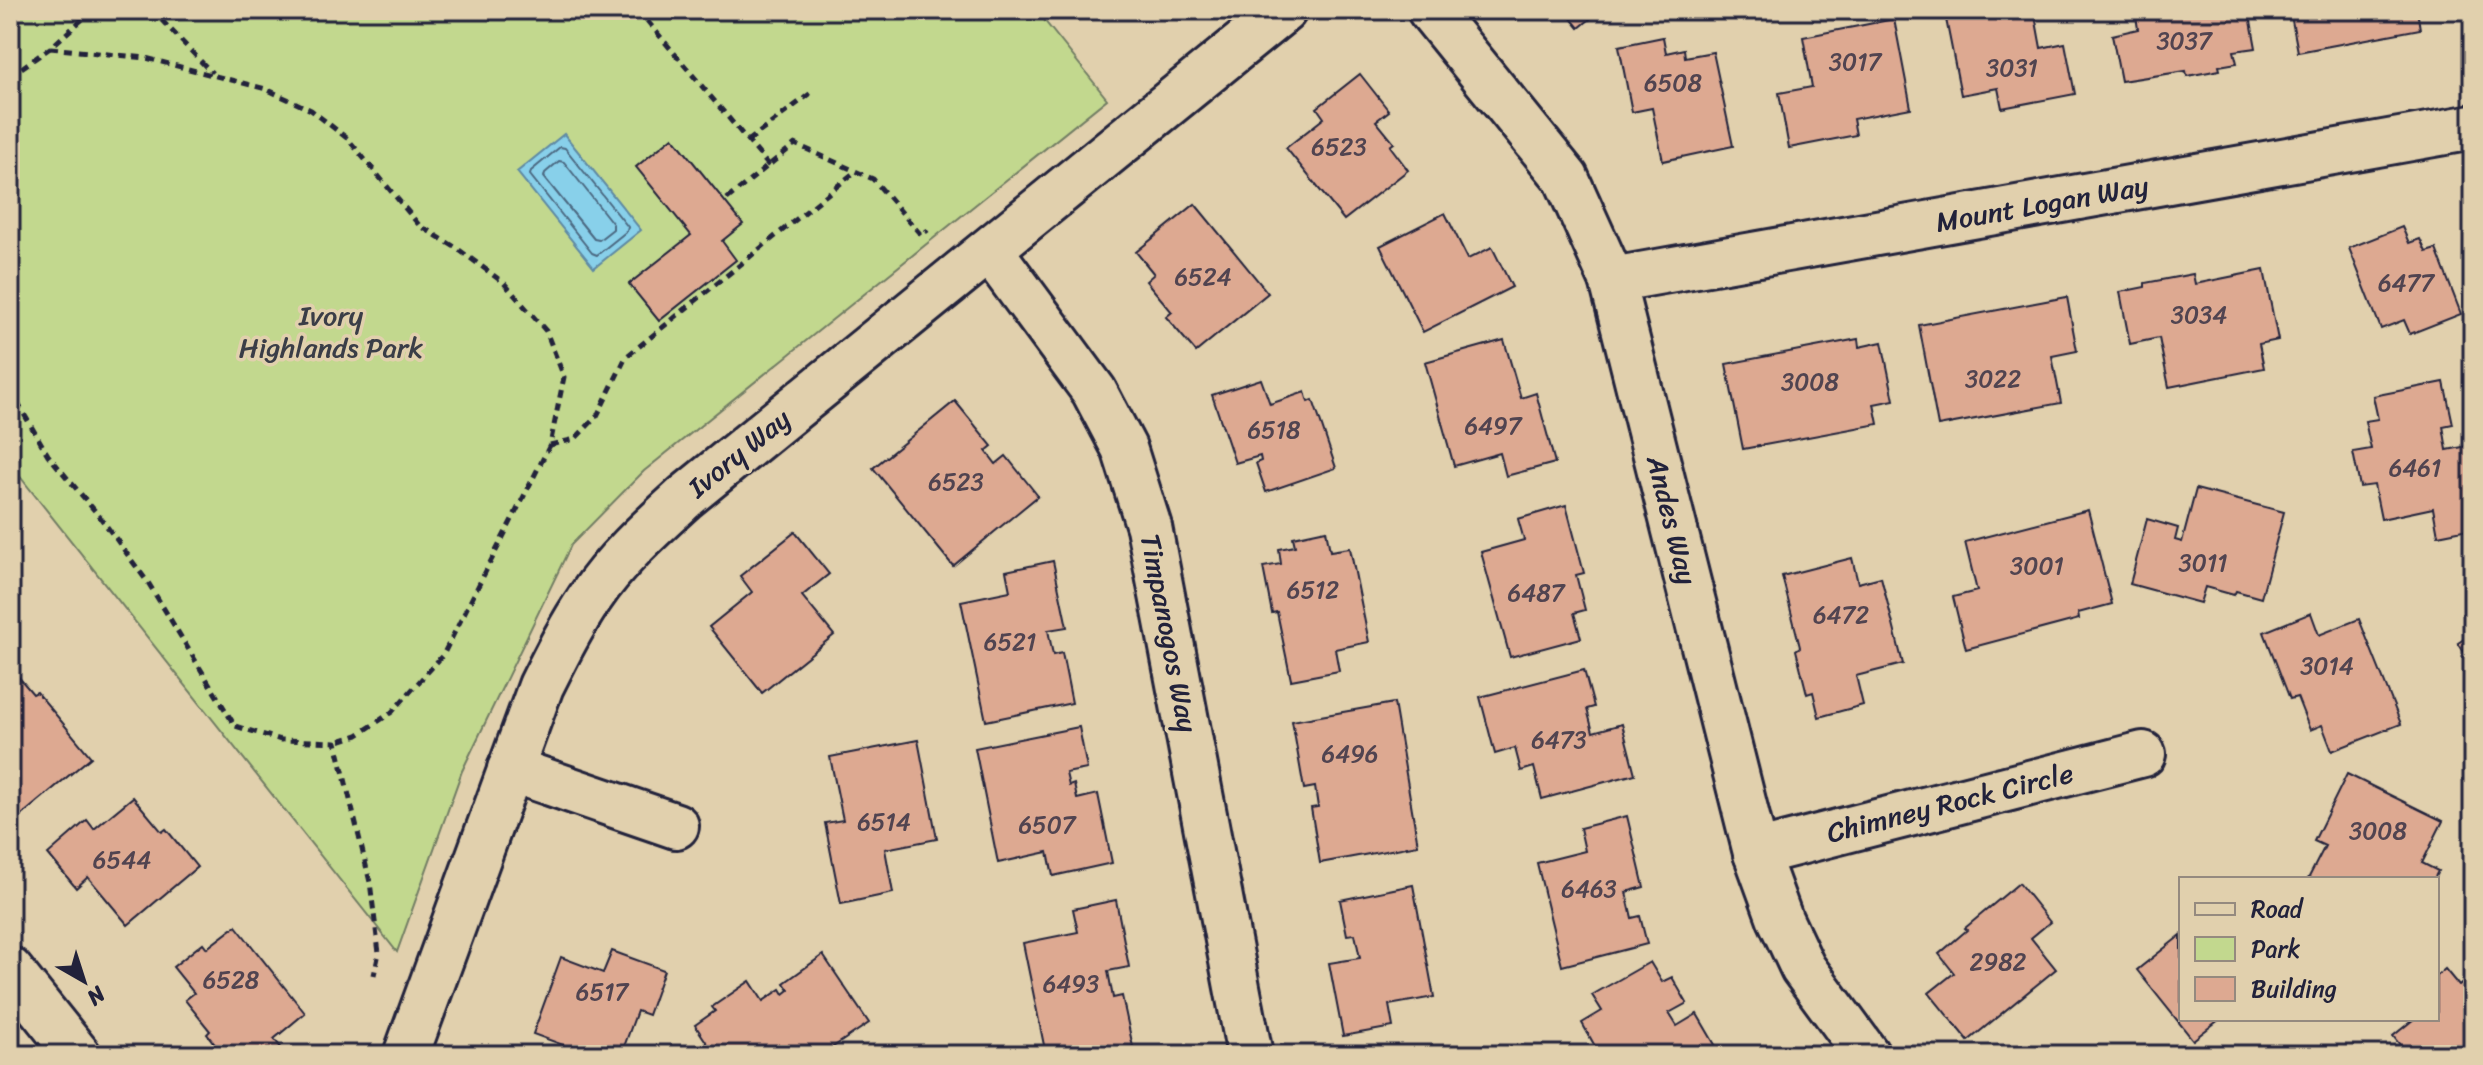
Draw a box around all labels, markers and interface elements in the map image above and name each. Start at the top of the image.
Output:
house number: 3037 [2156,20,2213,62]
house number: 3017 [1829,41,1882,83]
house number: 3031 [1986,47,2038,89]
house number: 6508 [1644,62,1702,104]
house number: 6523 [1311,126,1367,168]
street label: Mount Logan Way [1932,161,2153,247]
house number: 6524 [1174,256,1232,298]
house number: 6477 [2378,262,2435,304]
park label: Ivory Highlands Park [239,291,423,372]
house number: 3034 [2171,294,2227,336]
house number: 3022 [1965,358,2021,400]
house number: 3008 [1781,361,1839,403]
street label: Ivory Way [676,395,802,511]
house number: 6497 [1464,405,1523,447]
house number: 6518 [1247,409,1301,451]
house number: 6461 [2389,447,2441,489]
street label: Andes Way [1632,449,1712,590]
house number: 6523 [928,461,984,503]
street label: Timpanogos Way [1126,530,1212,737]
house number: 3011 [2179,542,2227,584]
house number: 3001 [2010,545,2064,587]
house number: 6512 [1287,569,1339,611]
house number: 6487 [1508,572,1566,614]
house number: 6472 [1813,594,1869,636]
house number: 6521 [984,621,1036,663]
house number: 3014 [2300,645,2354,687]
house number: 6473 [1531,719,1587,761]
house number: 6496 [1322,733,1379,775]
street label: Chimney Rock Circle [1821,749,2079,857]
house number: 6514 [857,801,911,843]
house number: 6507 [1018,804,1077,846]
house number: 3008 [2349,810,2407,852]
house number: 6544 [93,839,151,881]
house number: 6463 [1561,868,1617,910]
legend [2179,877,2439,1021]
text: Road [2251,888,2305,930]
text: Park [2251,928,2300,970]
north arrow [44,941,124,1021]
house number: 2982 [1970,941,2027,983]
house number: 6528 [203,959,259,1001]
house number: 6493 [1043,963,1099,1005]
text: Building [2251,968,2337,1010]
house number: 6517 [576,971,629,1013]
text: N [77,976,115,1017]

